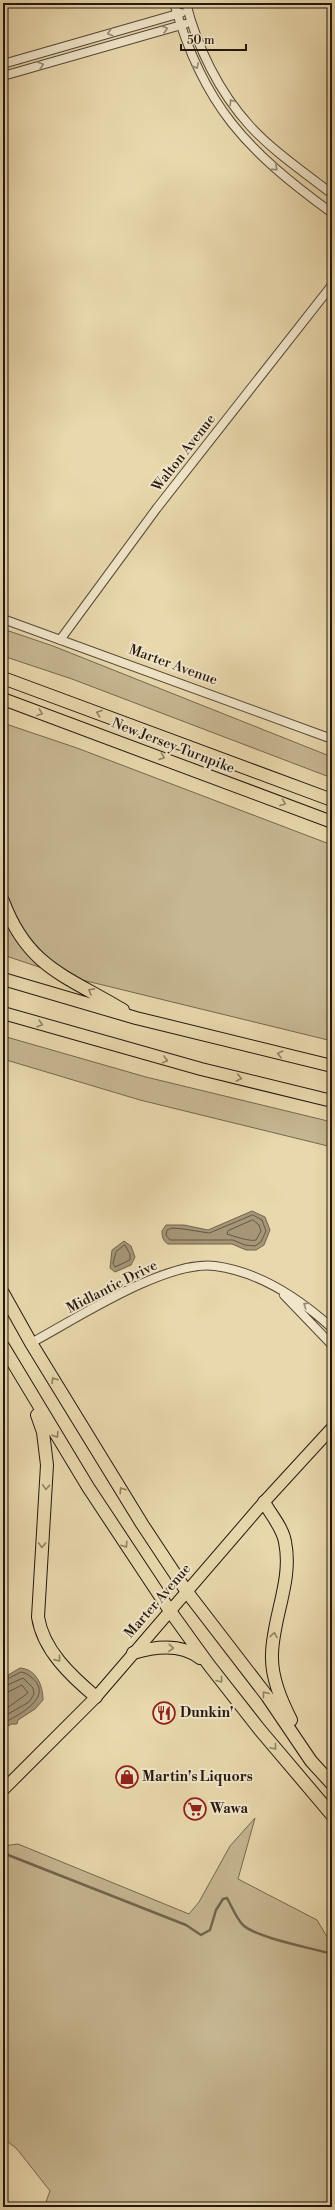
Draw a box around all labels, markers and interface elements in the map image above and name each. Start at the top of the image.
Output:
one-way arrow [162,25,169,34]
scale bar [181,26,246,52]
one-way arrow [106,28,113,37]
text: 50 m [187,33,215,48]
one-way arrow [37,61,44,70]
one-way arrow [191,62,199,69]
one-way arrow [229,99,237,106]
one-way arrow [270,164,277,171]
street label: Walton Avenue [148,411,220,496]
street label: Marter Avenue [126,641,220,689]
one-way arrow [36,708,43,716]
one-way arrow [95,709,102,717]
street label: New Jersey Turnpike [109,714,237,778]
one-way arrow [158,753,165,761]
one-way arrow [280,799,287,807]
one-way arrow [87,988,95,995]
one-way arrow [37,1019,44,1028]
one-way arrow [277,1050,283,1058]
one-way arrow [162,1055,169,1064]
one-way arrow [236,1074,242,1082]
street label: Midlantic Drive [63,1256,161,1318]
one-way arrow [303,1303,310,1310]
one-way arrow [51,1377,58,1384]
one-way arrow [51,1431,59,1438]
one-way arrow [41,1484,50,1490]
one-way arrow [120,1488,127,1495]
one-way arrow [120,1541,128,1548]
one-way arrow [38,1542,47,1548]
street label: Marter Avenue [121,1560,195,1642]
one-way arrow [270,1631,278,1638]
one-way arrow [168,1643,174,1652]
one-way arrow [54,1655,61,1662]
one-way arrow [215,1675,222,1682]
one-way arrow [263,1691,270,1698]
restaurant icon: Dunkin' [151,1700,177,1726]
place label: Dunkin' [180,1704,233,1722]
one-way arrow [269,1742,276,1749]
shop icon: Martin's Liquors [114,1764,140,1790]
place label: Martin's Liquors [142,1768,253,1786]
supermarket icon: Wawa [182,1796,208,1822]
place label: Wawa [209,1800,248,1818]

